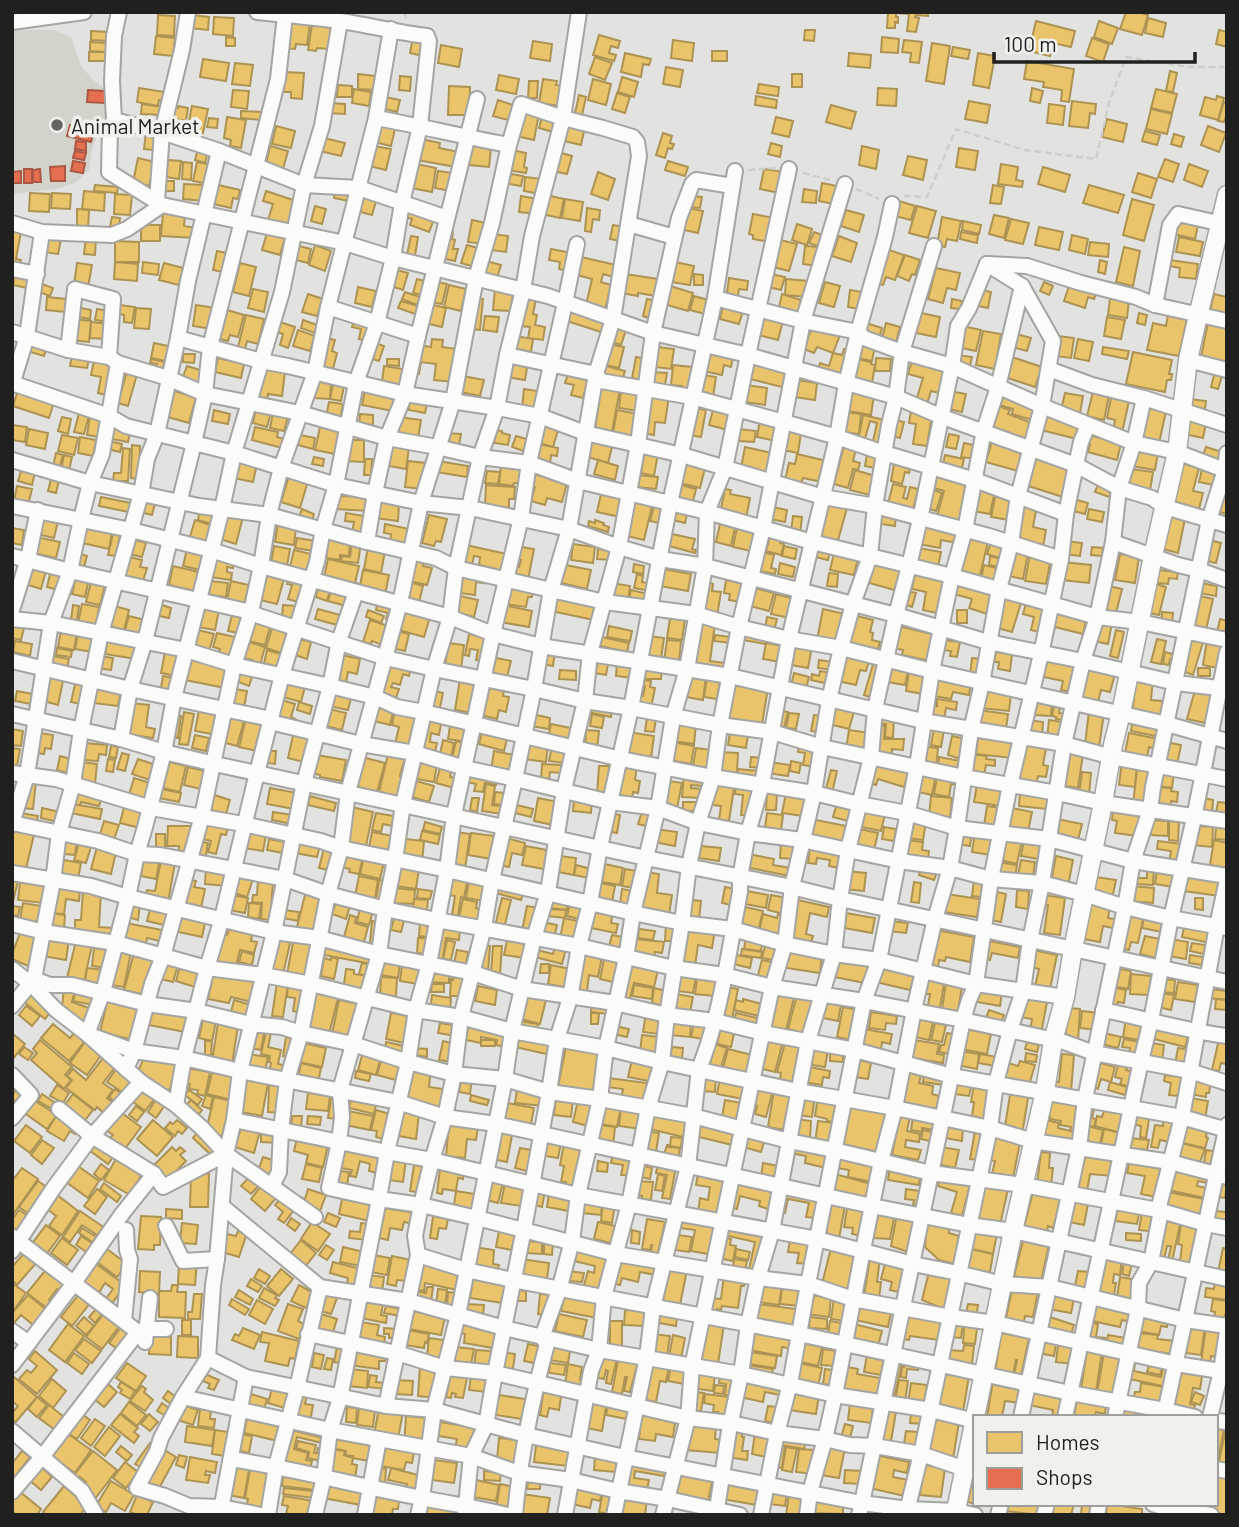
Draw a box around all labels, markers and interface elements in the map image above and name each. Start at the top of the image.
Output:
scale bar [994,21,1195,65]
text: 100 m [1004,31,1057,56]
place label: Animal Market [71,113,200,138]
marker: Animal Market [49,117,65,133]
legend [973,1415,1218,1506]
text: Homes [1036,1429,1100,1454]
text: Shops [1036,1464,1093,1489]

